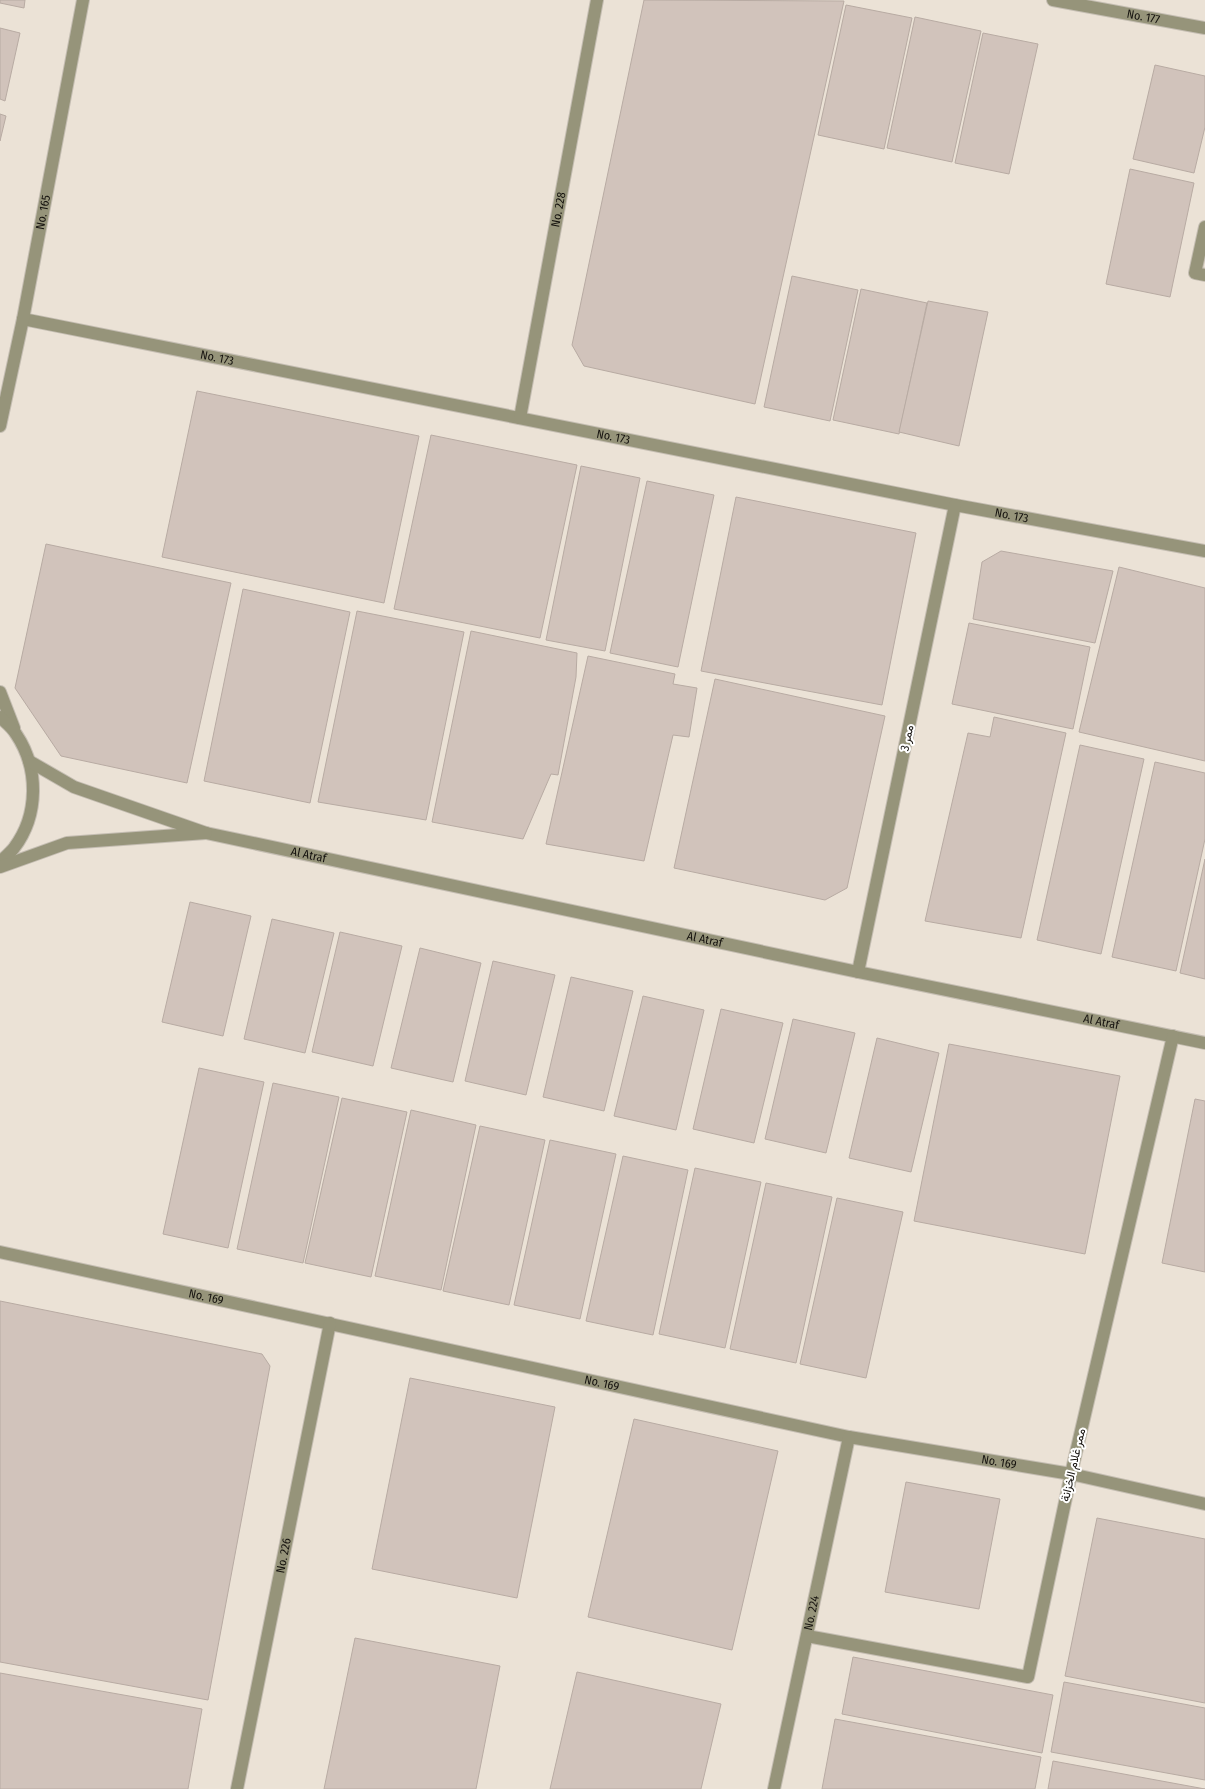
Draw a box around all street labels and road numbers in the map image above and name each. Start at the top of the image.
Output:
street label: No. 177 [1126,7,1161,27]
street label: No. 228 [548,191,569,228]
street label: No. 165 [33,193,53,231]
street label: No. 173 [199,348,235,368]
street label: No. 173 [595,427,631,447]
street label: No. 173 [994,505,1030,525]
street label: ممر 3 [897,724,918,752]
street label: Al Atraf [290,844,329,866]
street label: Al Atraf [686,929,725,950]
street label: Al Atraf [1082,1011,1122,1033]
street label: No. 169 [187,1286,225,1308]
street label: No. 169 [583,1373,621,1394]
street label: ممر غلام الخزانة [1058,1427,1089,1503]
street label: No. 169 [980,1452,1018,1472]
street label: No. 226 [273,1537,294,1574]
street label: No. 224 [801,1594,822,1632]

